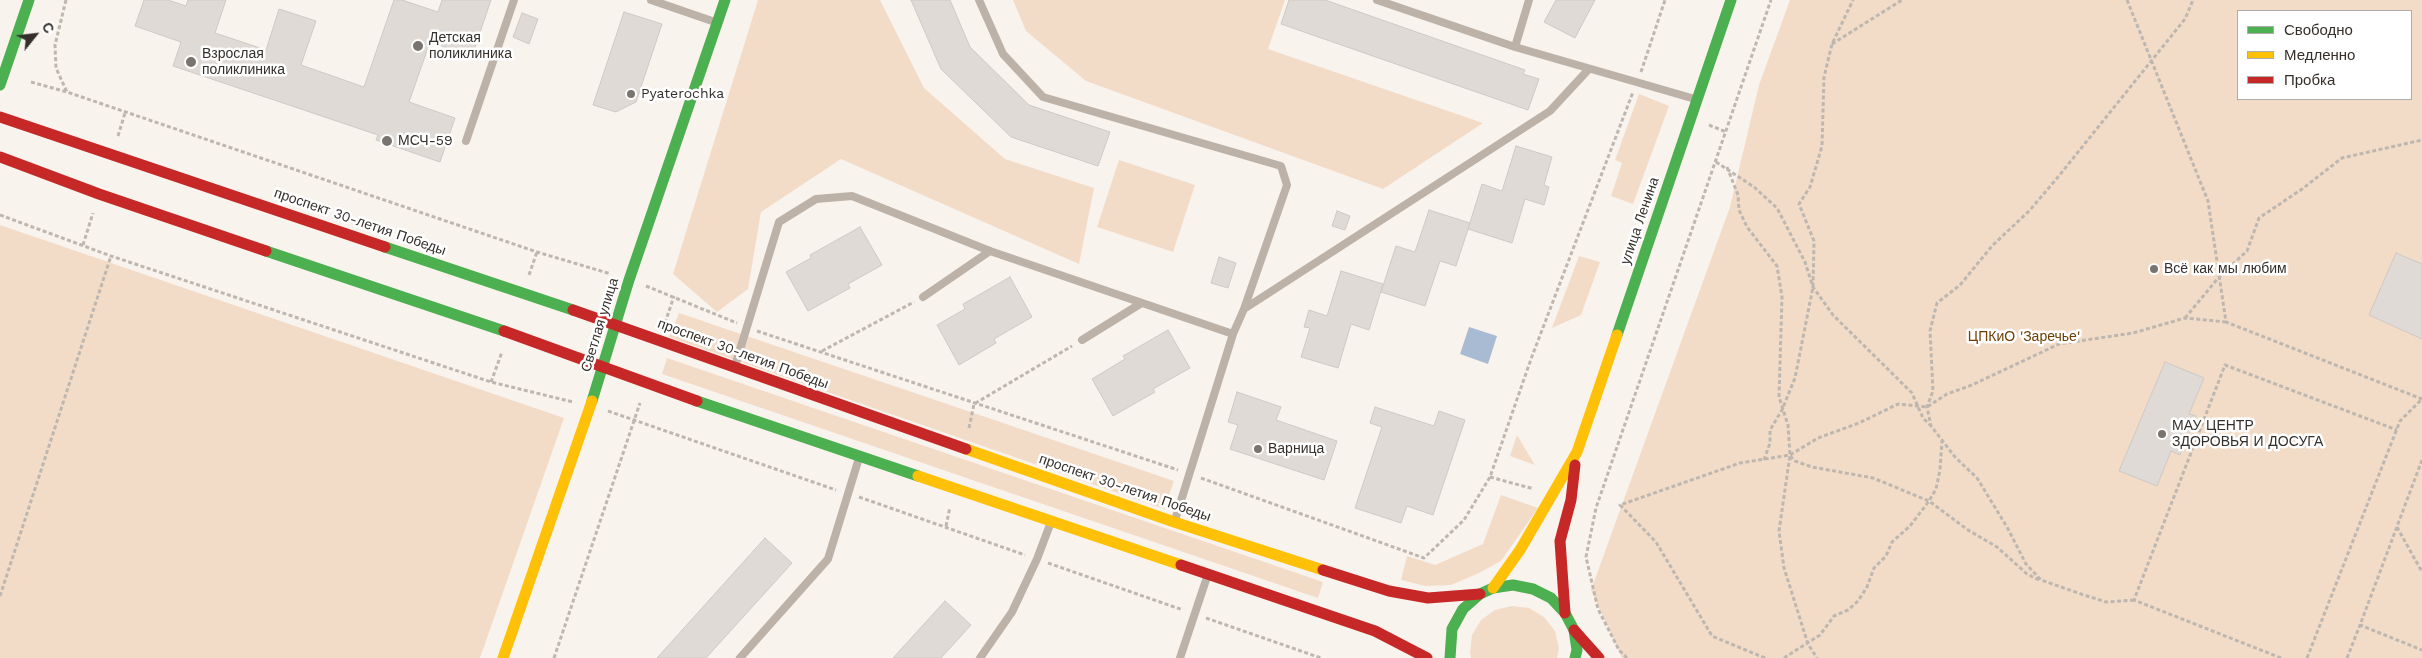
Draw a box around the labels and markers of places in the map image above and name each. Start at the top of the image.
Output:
place label: Детская поликлиника [429,30,512,62]
marker: Детская поликлиника [411,39,425,53]
place label: Взрослая поликлиника [202,46,285,78]
marker: Взрослая поликлиника [184,55,198,69]
place label: Pyaterochka [641,86,724,102]
marker: Pyaterochka [625,88,637,100]
place label: МСЧ-59 [398,133,453,149]
marker: МСЧ-59 [380,134,394,148]
place label: Всё как мы любим [2164,261,2287,277]
marker: Всё как мы любим [2148,263,2160,275]
place label: МАУ ЦЕНТР ЗДОРОВЬЯ И ДОСУГА [2172,418,2323,451]
marker: МАУ ЦЕНТР ЗДОРОВЬЯ И ДОСУГА [2156,428,2168,440]
place label: Варница [1268,441,1324,457]
marker: Варница [1252,443,1264,455]

